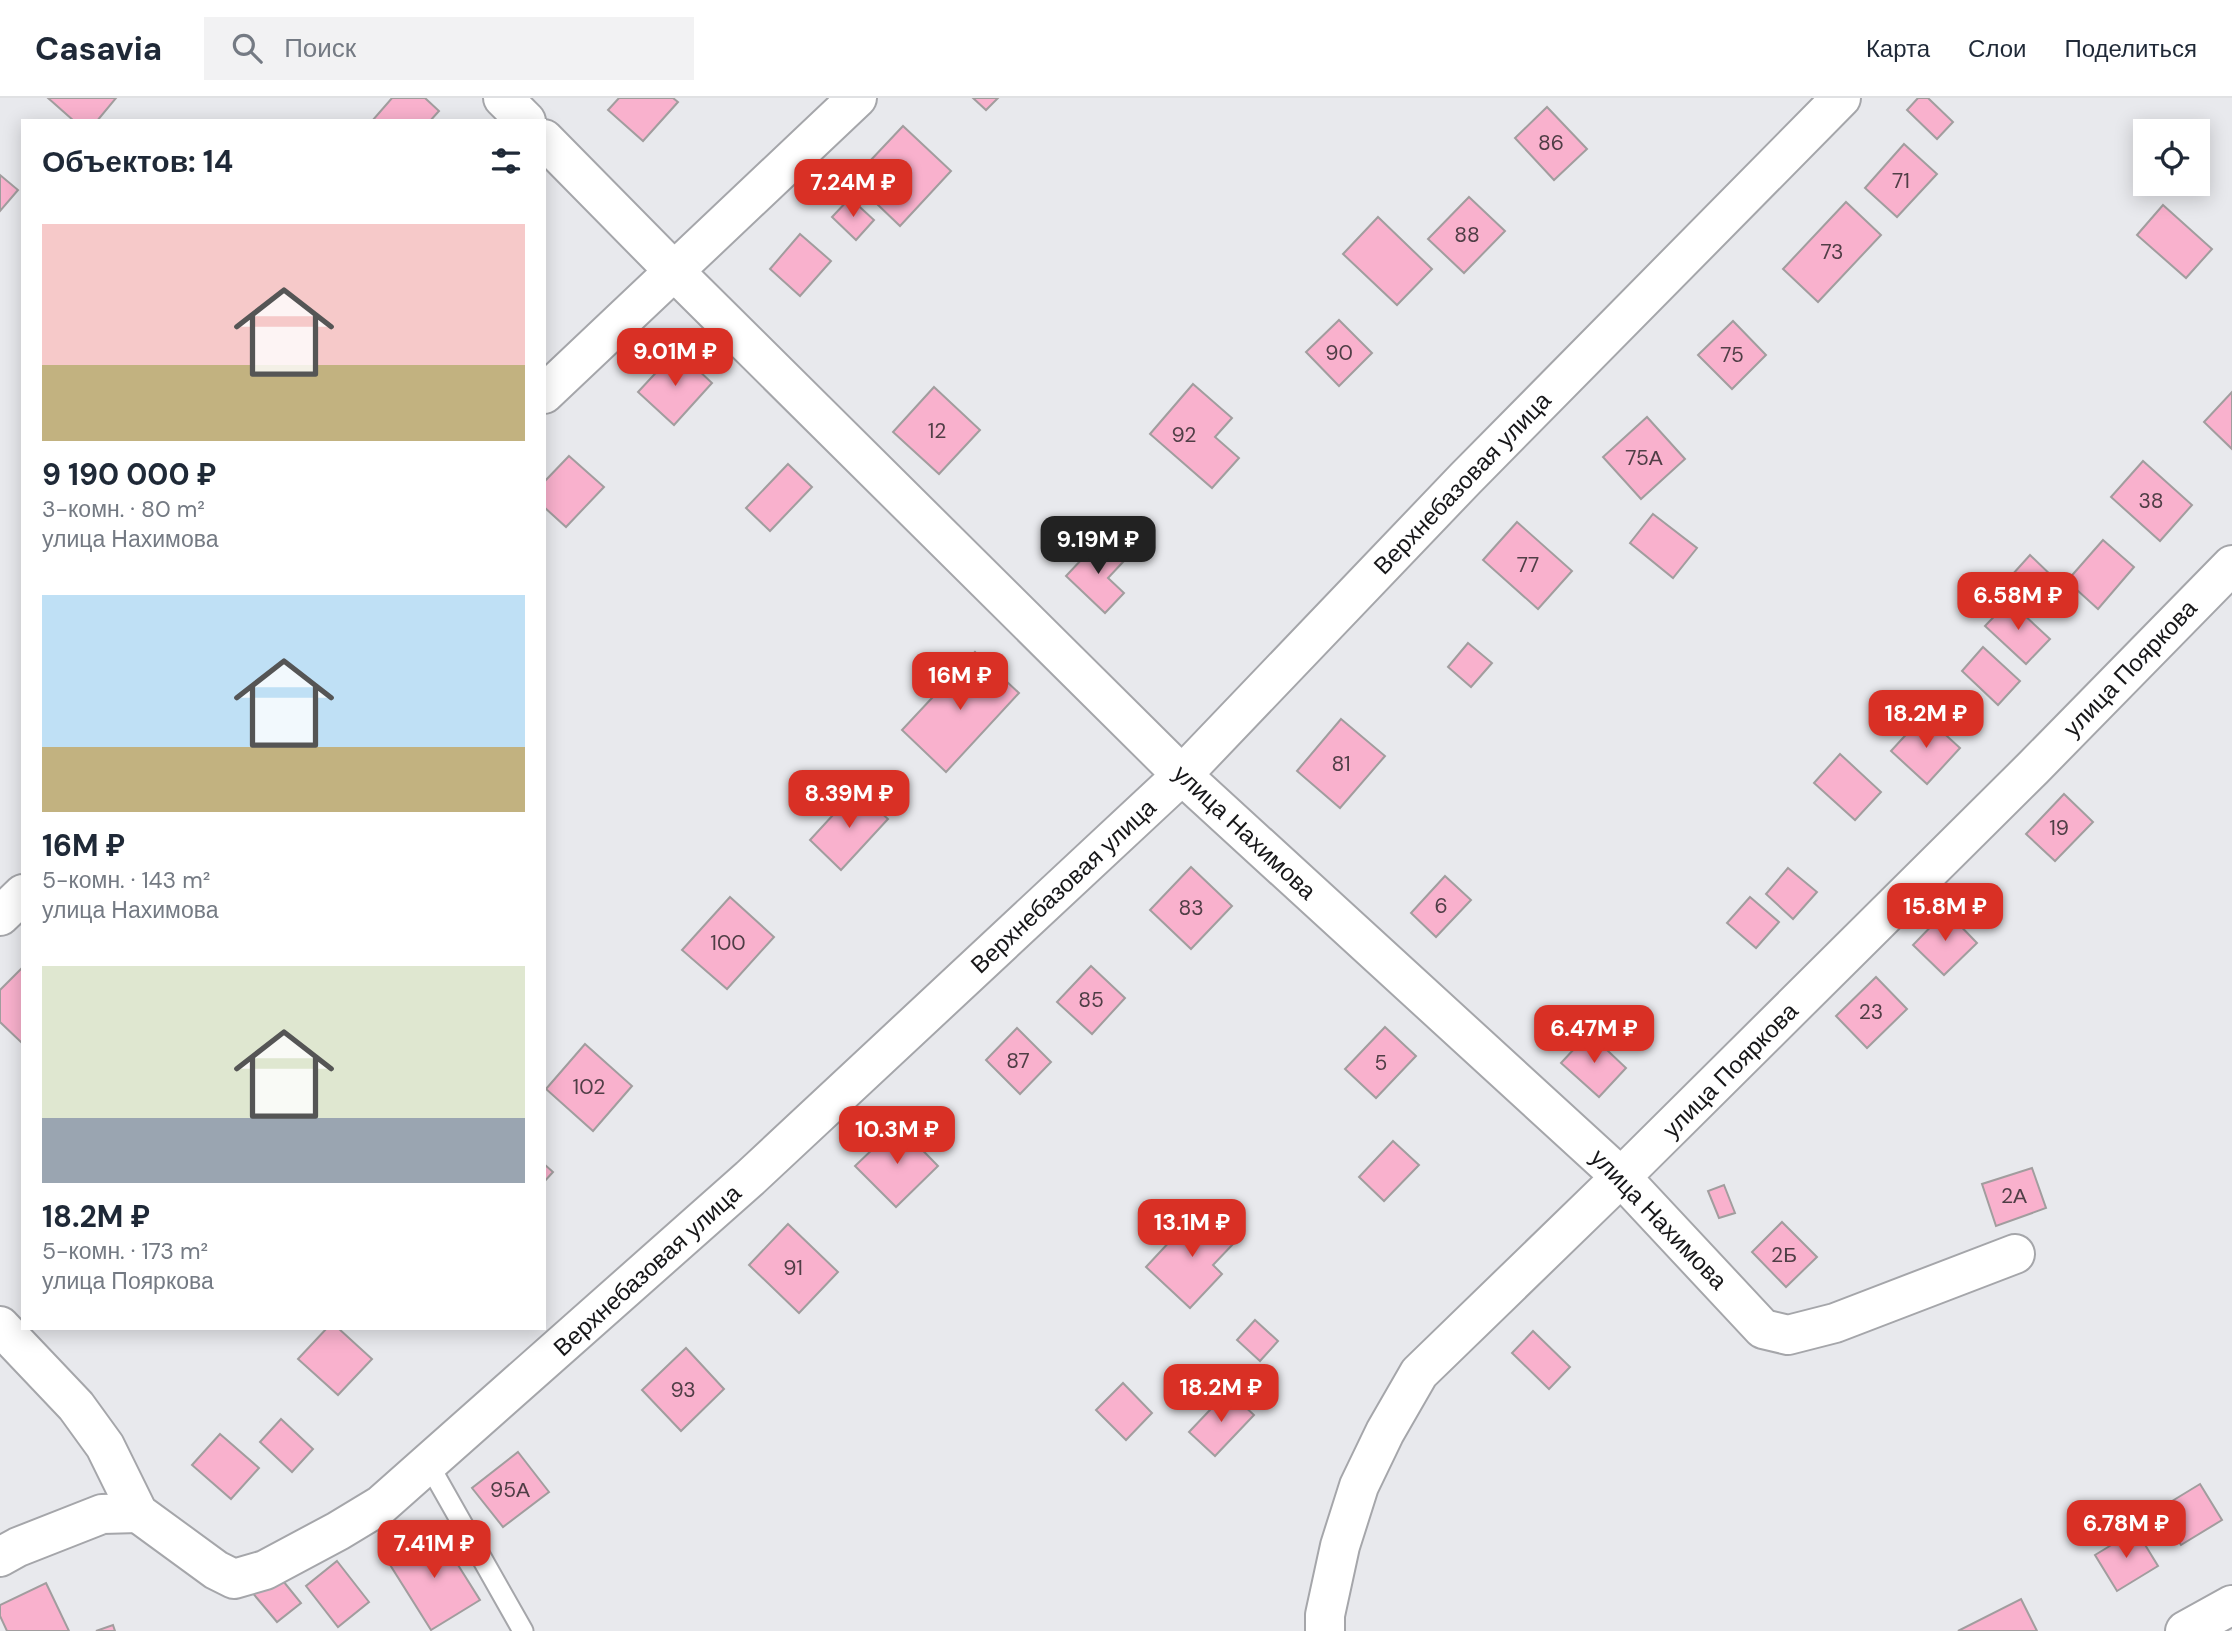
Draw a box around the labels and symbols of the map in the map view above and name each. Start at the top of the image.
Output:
house number: 86 [1538,129,1564,157]
pin: 7.24M ₽ [788,159,918,219]
house number: 71 [1892,167,1910,195]
house number: 88 [1454,221,1480,249]
house number: 73 [1820,238,1844,266]
pin: 9.01M ₽ [610,328,740,388]
house number: 90 [1325,339,1353,367]
house number: 75 [1720,341,1744,369]
street label: Верхнебазовая улица [1367,385,1558,581]
house number: 12 [928,417,946,445]
house number: 92 [1172,421,1196,449]
house number: 75А [1625,444,1663,472]
house number: 38 [2138,487,2164,515]
pin: 9.19M ₽ [1033,517,1163,576]
house number: 77 [1517,551,1539,579]
pin: 6.58M ₽ [1953,573,2083,632]
street label: улица Пояркова [2057,592,2204,743]
pin: 16M ₽ [911,652,1009,712]
pin: 18.2M ₽ [1861,690,1991,750]
house number: 81 [1332,750,1350,778]
street label: улица Нахимова [1167,758,1323,907]
pin: 8.39M ₽ [784,770,914,830]
street label: Верхнебазовая улица [964,792,1163,980]
house number: 19 [2049,814,2069,842]
pin: 15.8M ₽ [1880,884,2010,943]
house number: 6 [1434,892,1448,920]
house number: 83 [1178,894,1204,922]
house number: 100 [710,929,746,957]
house number: 85 [1078,986,1104,1014]
street label: улица Пояркова [1656,995,1805,1144]
house number: 23 [1859,998,1883,1026]
pin: 6.47M ₽ [1529,1006,1659,1065]
house number: 87 [1006,1047,1030,1075]
house number: 5 [1375,1049,1387,1077]
house number: 102 [573,1073,605,1101]
pin: 10.3M ₽ [832,1107,962,1166]
street label: улица Нахимова [1584,1142,1735,1296]
street label: Верхнебазовая улица [547,1177,748,1363]
house number: 2А [2001,1182,2027,1210]
pin: 13.1M ₽ [1127,1200,1257,1259]
house number: 2Б [1771,1241,1797,1269]
house number: 91 [783,1254,803,1282]
pin: 18.2M ₽ [1156,1364,1286,1424]
house number: 93 [670,1376,696,1404]
house number: 95А [490,1476,530,1504]
pin: 6.78M ₽ [2061,1500,2191,1560]
pin: 7.41M ₽ [369,1520,499,1580]

